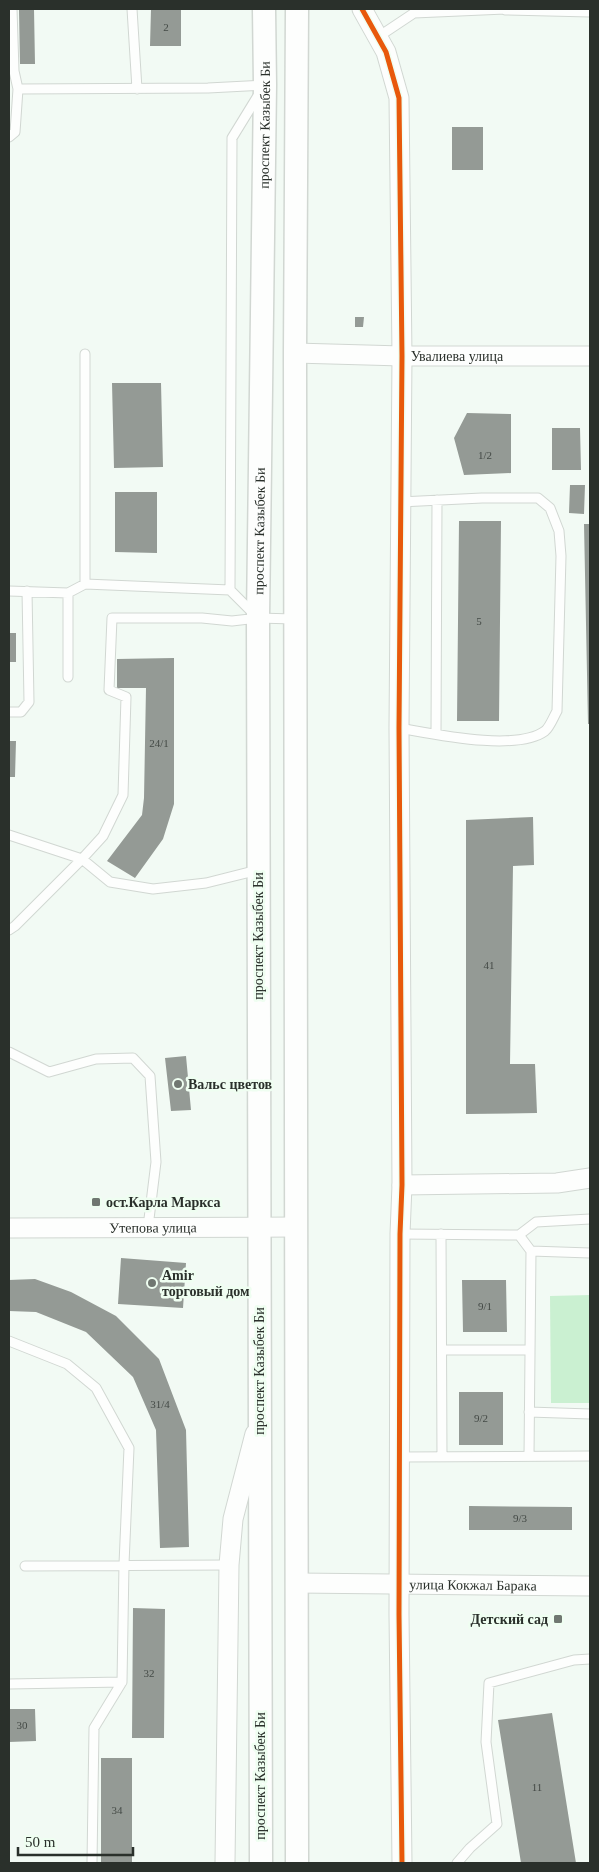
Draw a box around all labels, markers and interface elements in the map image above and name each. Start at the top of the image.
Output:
house number: 2 [163,21,169,33]
street label: проспект Казыбек Би [257,61,273,189]
street label: Увалиева улица [411,349,504,364]
house number: 1/2 [478,449,492,461]
street label: проспект Казыбек Би [251,467,268,595]
house number: 5 [476,615,482,627]
house number: 24/1 [149,737,169,749]
street label: проспект Казыбек Би [251,872,266,1000]
house number: 41 [484,959,495,971]
place label: Вальс цветов [188,1077,273,1092]
marker: Вальс цветов [172,1078,184,1090]
place label: ост.Карла Маркса [106,1195,220,1210]
marker: ост.Карла Маркса [90,1196,102,1208]
street label: Утепова улица [109,1220,198,1236]
place label: Amir торговый дом [162,1268,250,1299]
marker: Amir торговый дом [146,1277,158,1289]
house number: 9/1 [478,1300,492,1312]
street label: проспект Казыбек Би [252,1307,267,1435]
house number: 31/4 [150,1398,170,1410]
house number: 9/2 [474,1412,488,1424]
house number: 9/3 [513,1512,528,1524]
street label: улица Кокжал Барака [409,1577,538,1593]
place label: Детский сад [471,1612,548,1627]
marker: Детский сад [552,1613,564,1625]
house number: 32 [144,1667,155,1679]
street label: проспект Казыбек Би [253,1712,268,1840]
house number: 30 [17,1719,28,1731]
house number: 11 [532,1781,542,1793]
house number: 34 [112,1804,123,1816]
scale bar [18,1824,132,1856]
text: 50 m [25,1834,56,1850]

